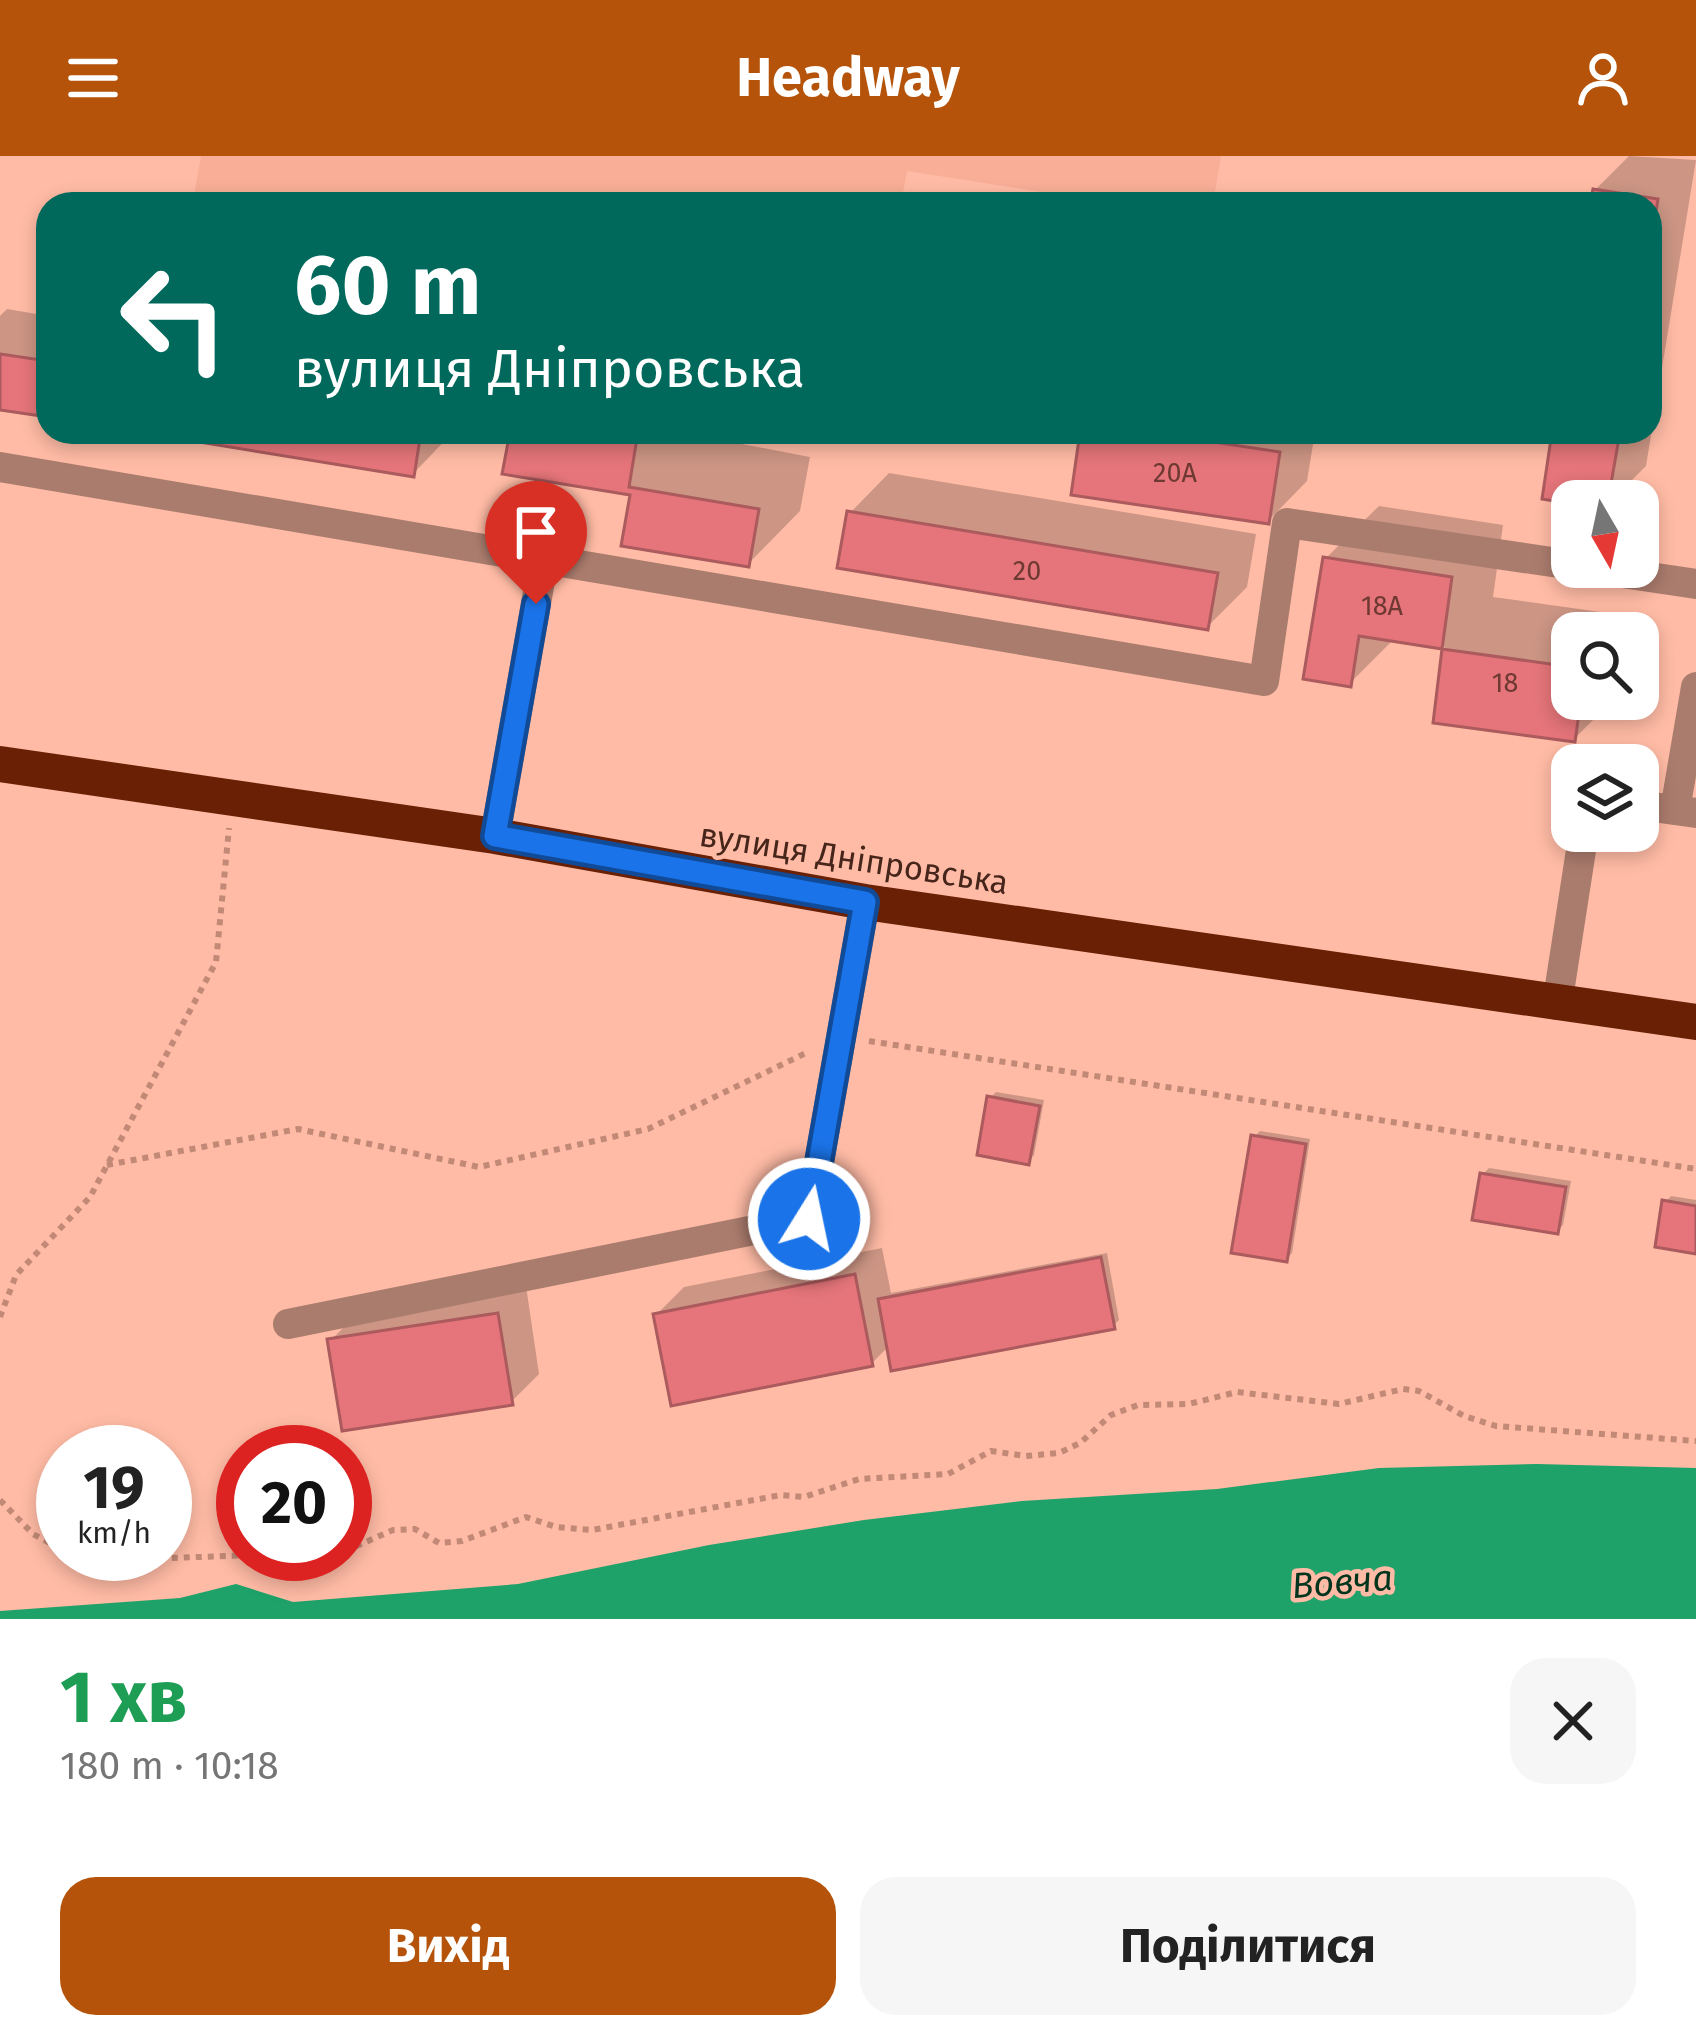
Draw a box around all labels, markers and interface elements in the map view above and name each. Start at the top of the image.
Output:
icon: menu [60,45,126,111]
icon: person [1570,45,1636,111]
text: Headway [736,46,960,110]
text: 60 m [294,235,481,336]
icon: left [96,240,252,396]
text: вулиця Дніпровська [294,337,805,401]
house number: 20А [1153,457,1197,489]
north arrow [1551,480,1659,588]
map controls [1551,480,1659,852]
pin [485,481,587,604]
icon: arrive [503,499,569,565]
house number: 20 [1013,555,1041,587]
house number: 18А [1361,590,1404,622]
button: search [1551,612,1659,720]
house number: 18 [1492,667,1518,699]
button: layers [1551,744,1659,852]
street label: вулиця Дніпровська [696,815,1011,903]
position arrow [746,1156,872,1282]
speed limit sign: 20 [216,1425,372,1581]
text: 19 [83,1452,145,1524]
text: km/h [77,1515,151,1551]
water label: Вовча [1290,1556,1394,1608]
text: 1 хв [60,1655,187,1741]
button: close [1510,1658,1636,1784]
text: 180 m · 10:18 [60,1743,279,1789]
button: Вихід [60,1877,836,2015]
button: Поділитися [860,1877,1636,2015]

